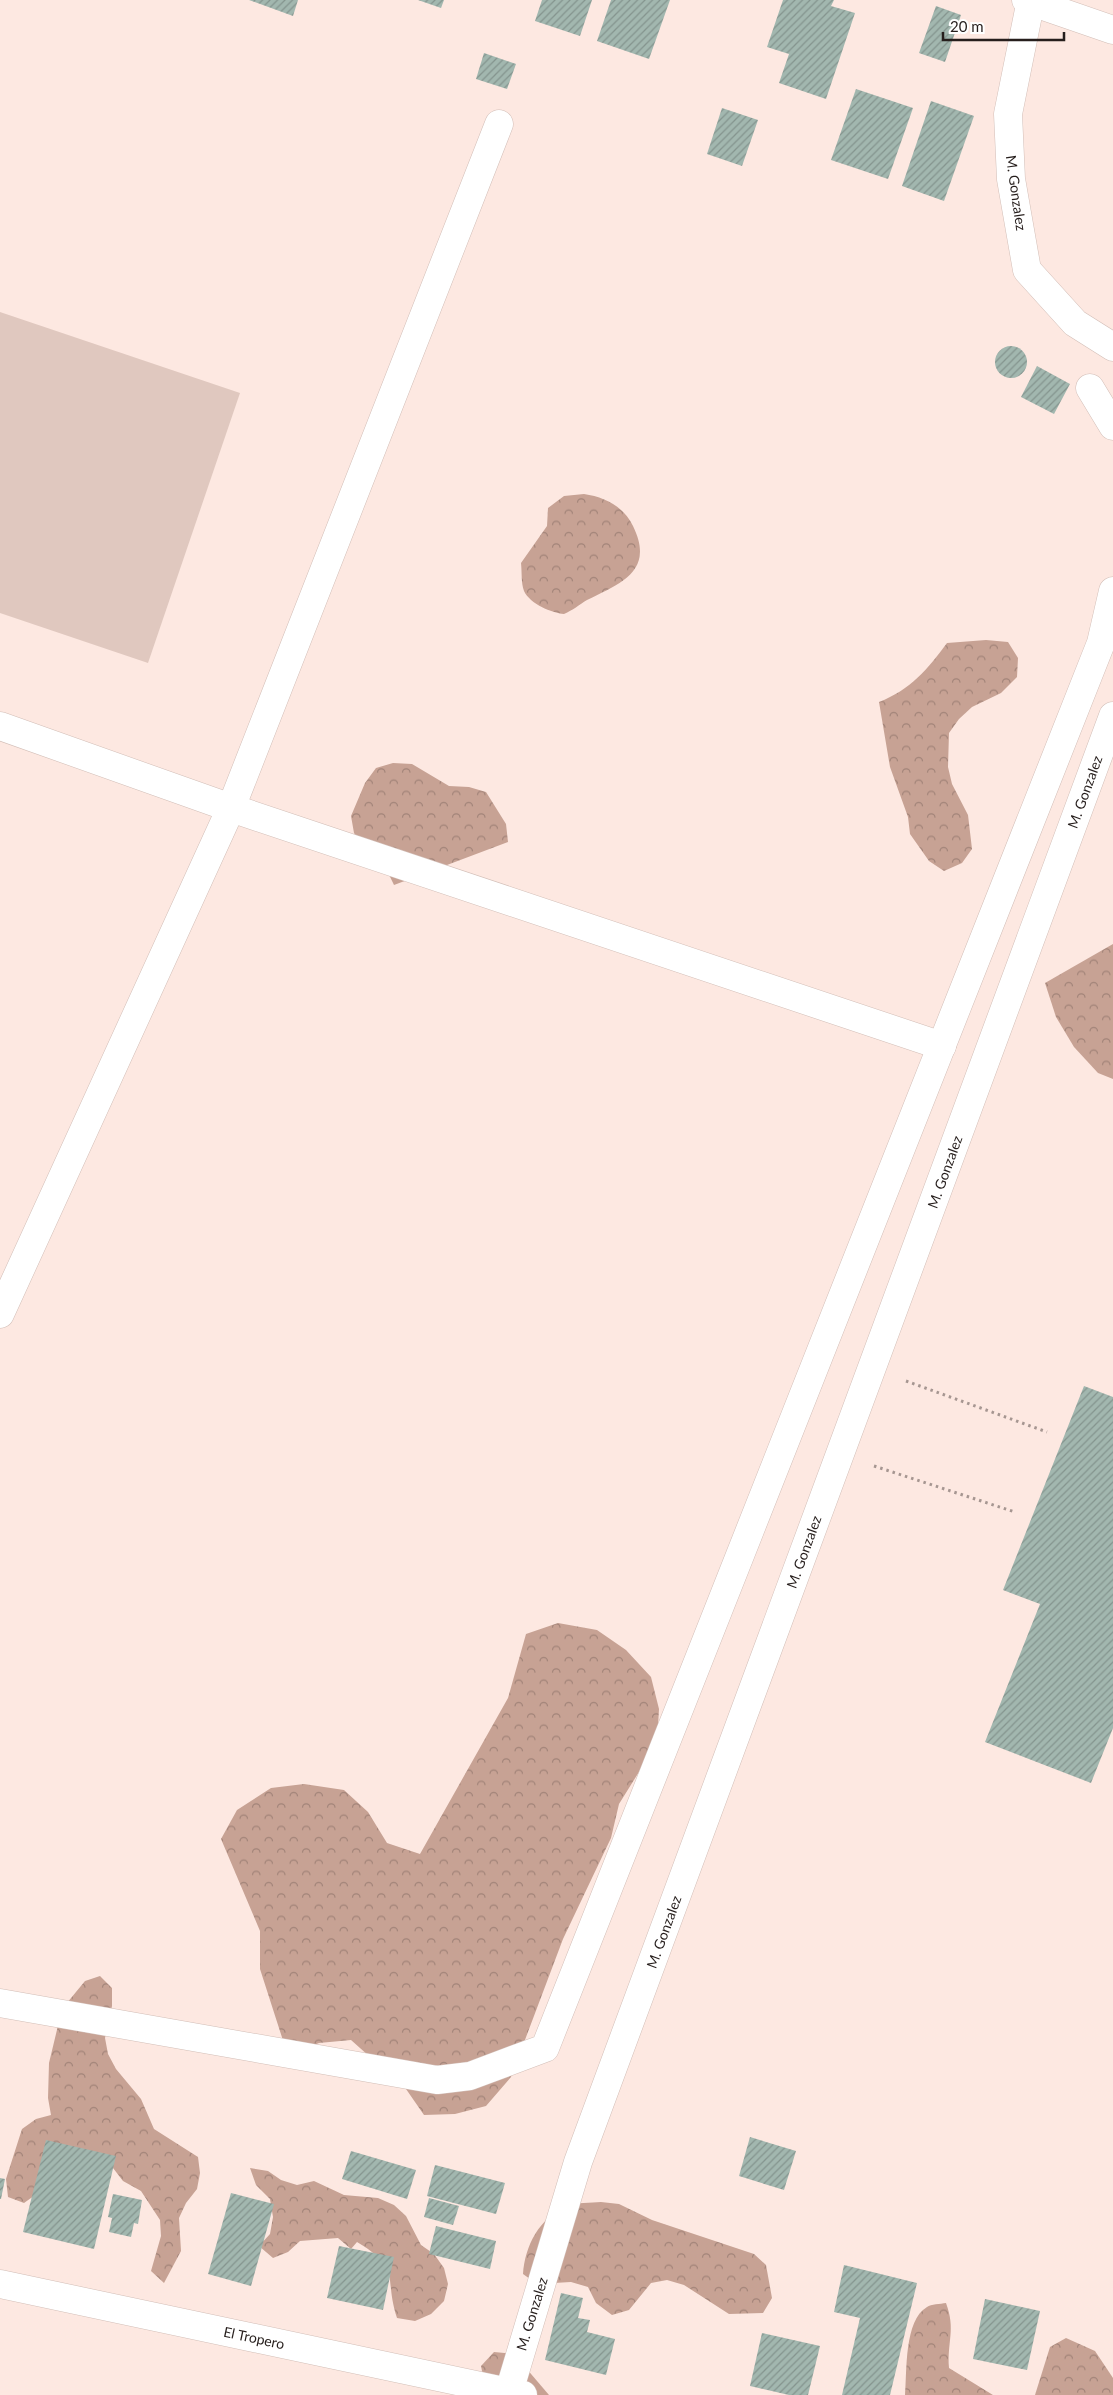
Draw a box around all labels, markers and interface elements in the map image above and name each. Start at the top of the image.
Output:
scale bar [943,10,1064,42]
text: 20 m [950,17,984,35]
street label: M. Gonzalez [1003,154,1030,232]
street label: M. Gonzalez [1064,753,1106,830]
street label: M. Gonzalez [924,1133,966,1210]
street label: M. Gonzalez [783,1513,825,1590]
street label: M. Gonzalez [643,1893,685,1970]
street label: M. Gonzalez [512,2275,551,2353]
street label: El Tropero [222,2323,286,2352]

